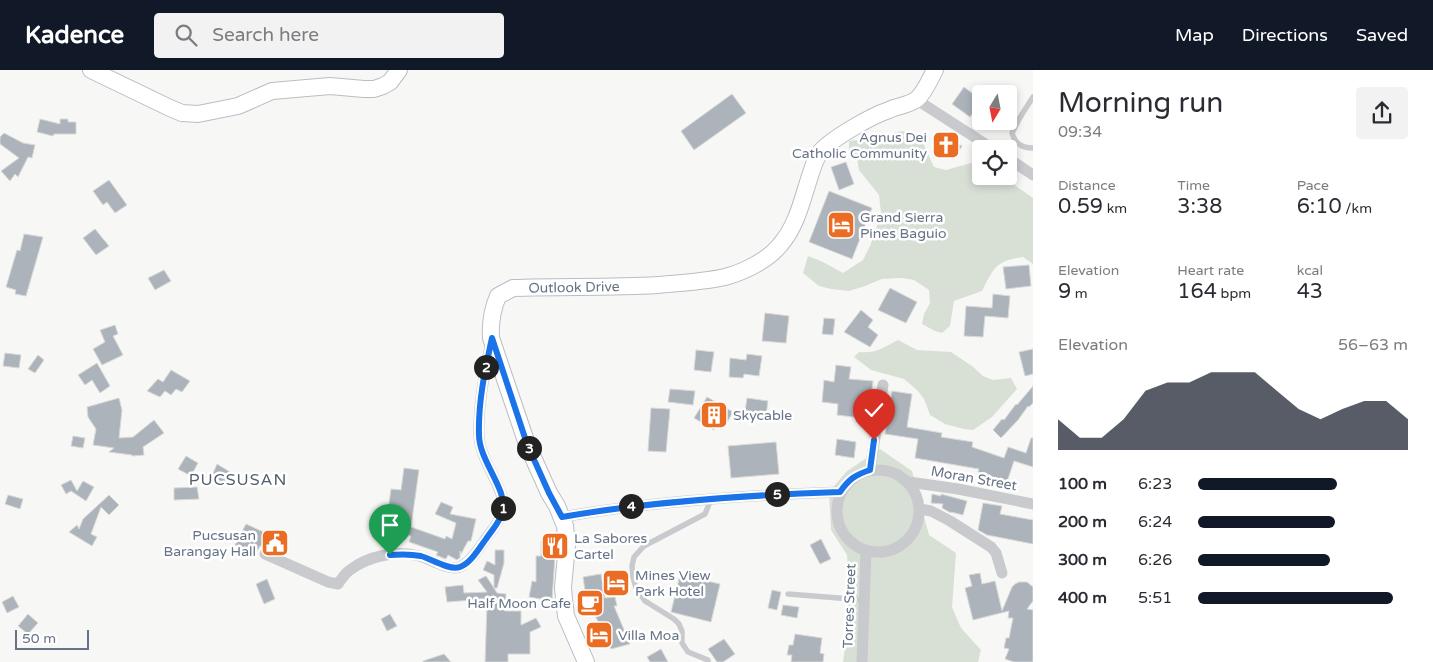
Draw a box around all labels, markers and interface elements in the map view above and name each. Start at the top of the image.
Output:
search box [154,13,504,58]
text: Kadence [25,21,124,50]
icon: search [172,21,200,49]
text: Search here [212,24,319,46]
text: Map [1175,24,1214,46]
text: Directions [1242,24,1328,46]
text: Saved [1356,24,1408,46]
north arrow [972,85,1018,130]
map controls [972,85,1017,185]
text: Morning run [1058,86,1223,120]
button: share [1356,87,1408,139]
text: 09:34 [1058,122,1102,142]
place label: Agnus Dei Catholic Community [792,129,927,162]
church icon: Agnus Dei Catholic Community [931,130,961,160]
button: locate [972,140,1017,185]
text: Distance [1058,177,1116,194]
text: Time [1177,177,1210,194]
text: Pace [1297,177,1329,194]
text: 0.59 [1058,194,1103,219]
text: 3:38 [1177,194,1222,219]
text: 6:10 [1297,194,1342,219]
text: km [1103,200,1127,217]
text: /km [1342,200,1372,217]
place label: Grand Sierra Pines Baguio [860,209,947,242]
hotel icon: Grand Sierra Pines Baguio [826,210,856,240]
text: Elevation [1058,262,1119,279]
text: Heart rate [1177,262,1244,279]
text: kcal [1297,262,1323,279]
street label: Outlook Drive [528,278,620,297]
text: 9 [1058,279,1071,304]
text: 164 [1177,279,1217,304]
text: 43 [1297,279,1323,304]
text: m [1071,285,1088,302]
text: bpm [1217,285,1251,302]
text: Elevation [1058,335,1128,355]
text: 56–63 m [1338,335,1408,355]
pin: 2 [474,354,498,380]
text: 2 [482,359,491,376]
pin [853,389,895,440]
icon: check [860,396,888,424]
building icon: Skycable [699,400,729,430]
place label: Skycable [733,407,792,424]
pin: 3 [516,436,542,460]
text: 3 [525,440,534,457]
street label: Moran Street [929,463,1019,495]
district label: PUCSUSAN [189,470,287,490]
text: 100 m [1058,474,1107,494]
text: 6:23 [1138,474,1172,494]
pin: 5 [764,482,790,506]
text: 5 [773,486,782,503]
pin: 4 [618,494,644,518]
pin: 1 [490,496,516,520]
text: 4 [627,498,636,515]
text: 1 [499,500,508,517]
pin [369,504,411,555]
icon: arrive [376,511,404,539]
text: 200 m [1058,512,1107,532]
text: 6:24 [1138,512,1172,532]
place label: Pucsusan Barangay Hall [164,527,256,560]
public building icon: Pucsusan Barangay Hall [260,528,290,558]
place label: La Sabores Cartel [574,530,647,563]
restaurant icon: La Sabores Cartel [540,531,570,561]
text: 300 m [1058,550,1107,570]
text: 6:26 [1138,550,1172,570]
street label: Torres Street [840,563,859,649]
place label: Mines View Park Hotel [635,567,711,600]
hotel icon: Mines View Park Hotel [601,568,631,598]
cafe icon: Half Moon Cafe [575,588,605,618]
text: 400 m [1058,588,1107,608]
text: 5:51 [1138,588,1172,608]
place label: Half Moon Cafe [467,595,571,612]
hotel icon: Villa Moa [584,620,614,650]
scale bar [15,627,89,650]
place label: Villa Moa [618,627,679,644]
text: 50 m [22,630,56,647]

